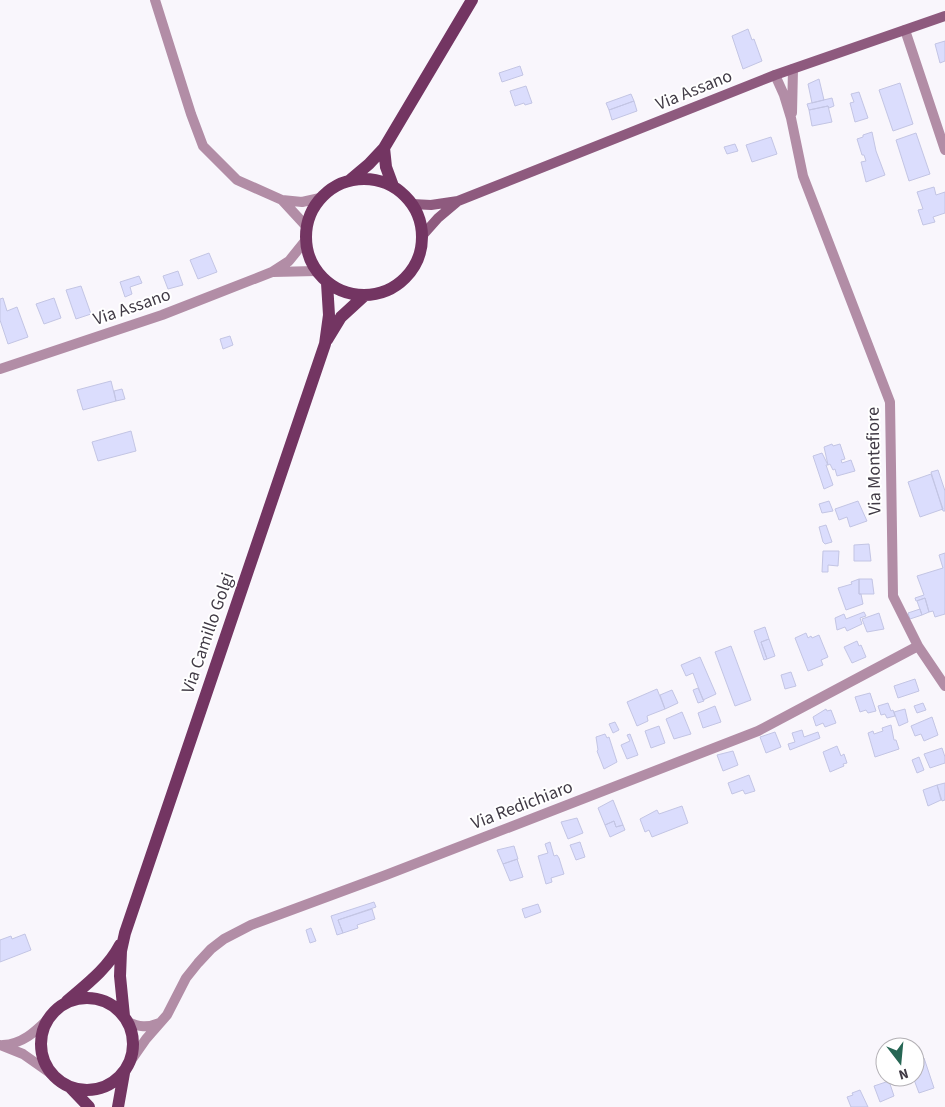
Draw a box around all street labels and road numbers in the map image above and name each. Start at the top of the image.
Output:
street label: Via Assano [652,63,736,117]
street label: Via Assano [90,282,174,332]
street label: Via Montefiore [861,407,887,515]
street label: Via Camillo Golgi [176,569,240,697]
street label: Via Redichiaro [468,774,576,836]

